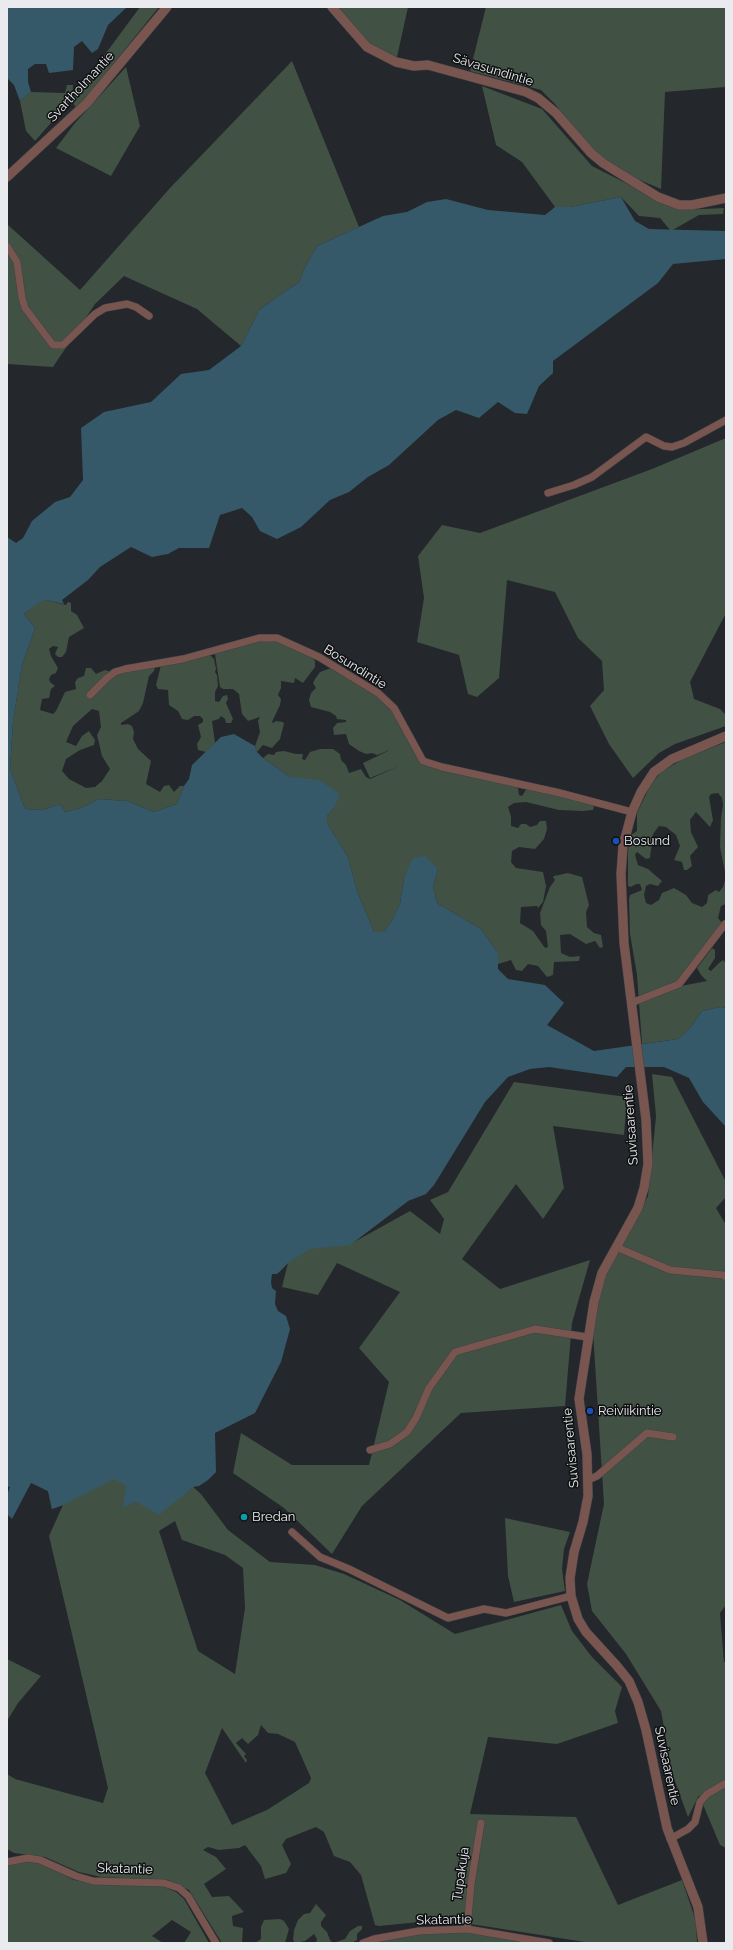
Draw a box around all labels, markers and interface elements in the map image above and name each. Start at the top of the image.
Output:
street label: Svartholmantie [44,49,118,125]
street label: Sävasundintie [451,50,535,90]
street label: Bosundintie [321,642,389,692]
place label: Bosund [624,833,670,849]
marker: Bosund [611,836,621,846]
street label: Suvisaarentie [620,1084,642,1166]
place label: Reiviikintie [598,1403,661,1419]
marker: Reiviikintie [585,1406,595,1416]
street label: Suvisaarentie [560,1407,582,1489]
place label: Bredan [252,1509,295,1525]
marker: Bredan [239,1512,249,1522]
street label: Suvisaarentie [651,1725,683,1807]
street label: Tupakuja [449,1846,473,1902]
street label: Skatantie [97,1860,153,1878]
street label: Skatantie [416,1912,472,1928]

